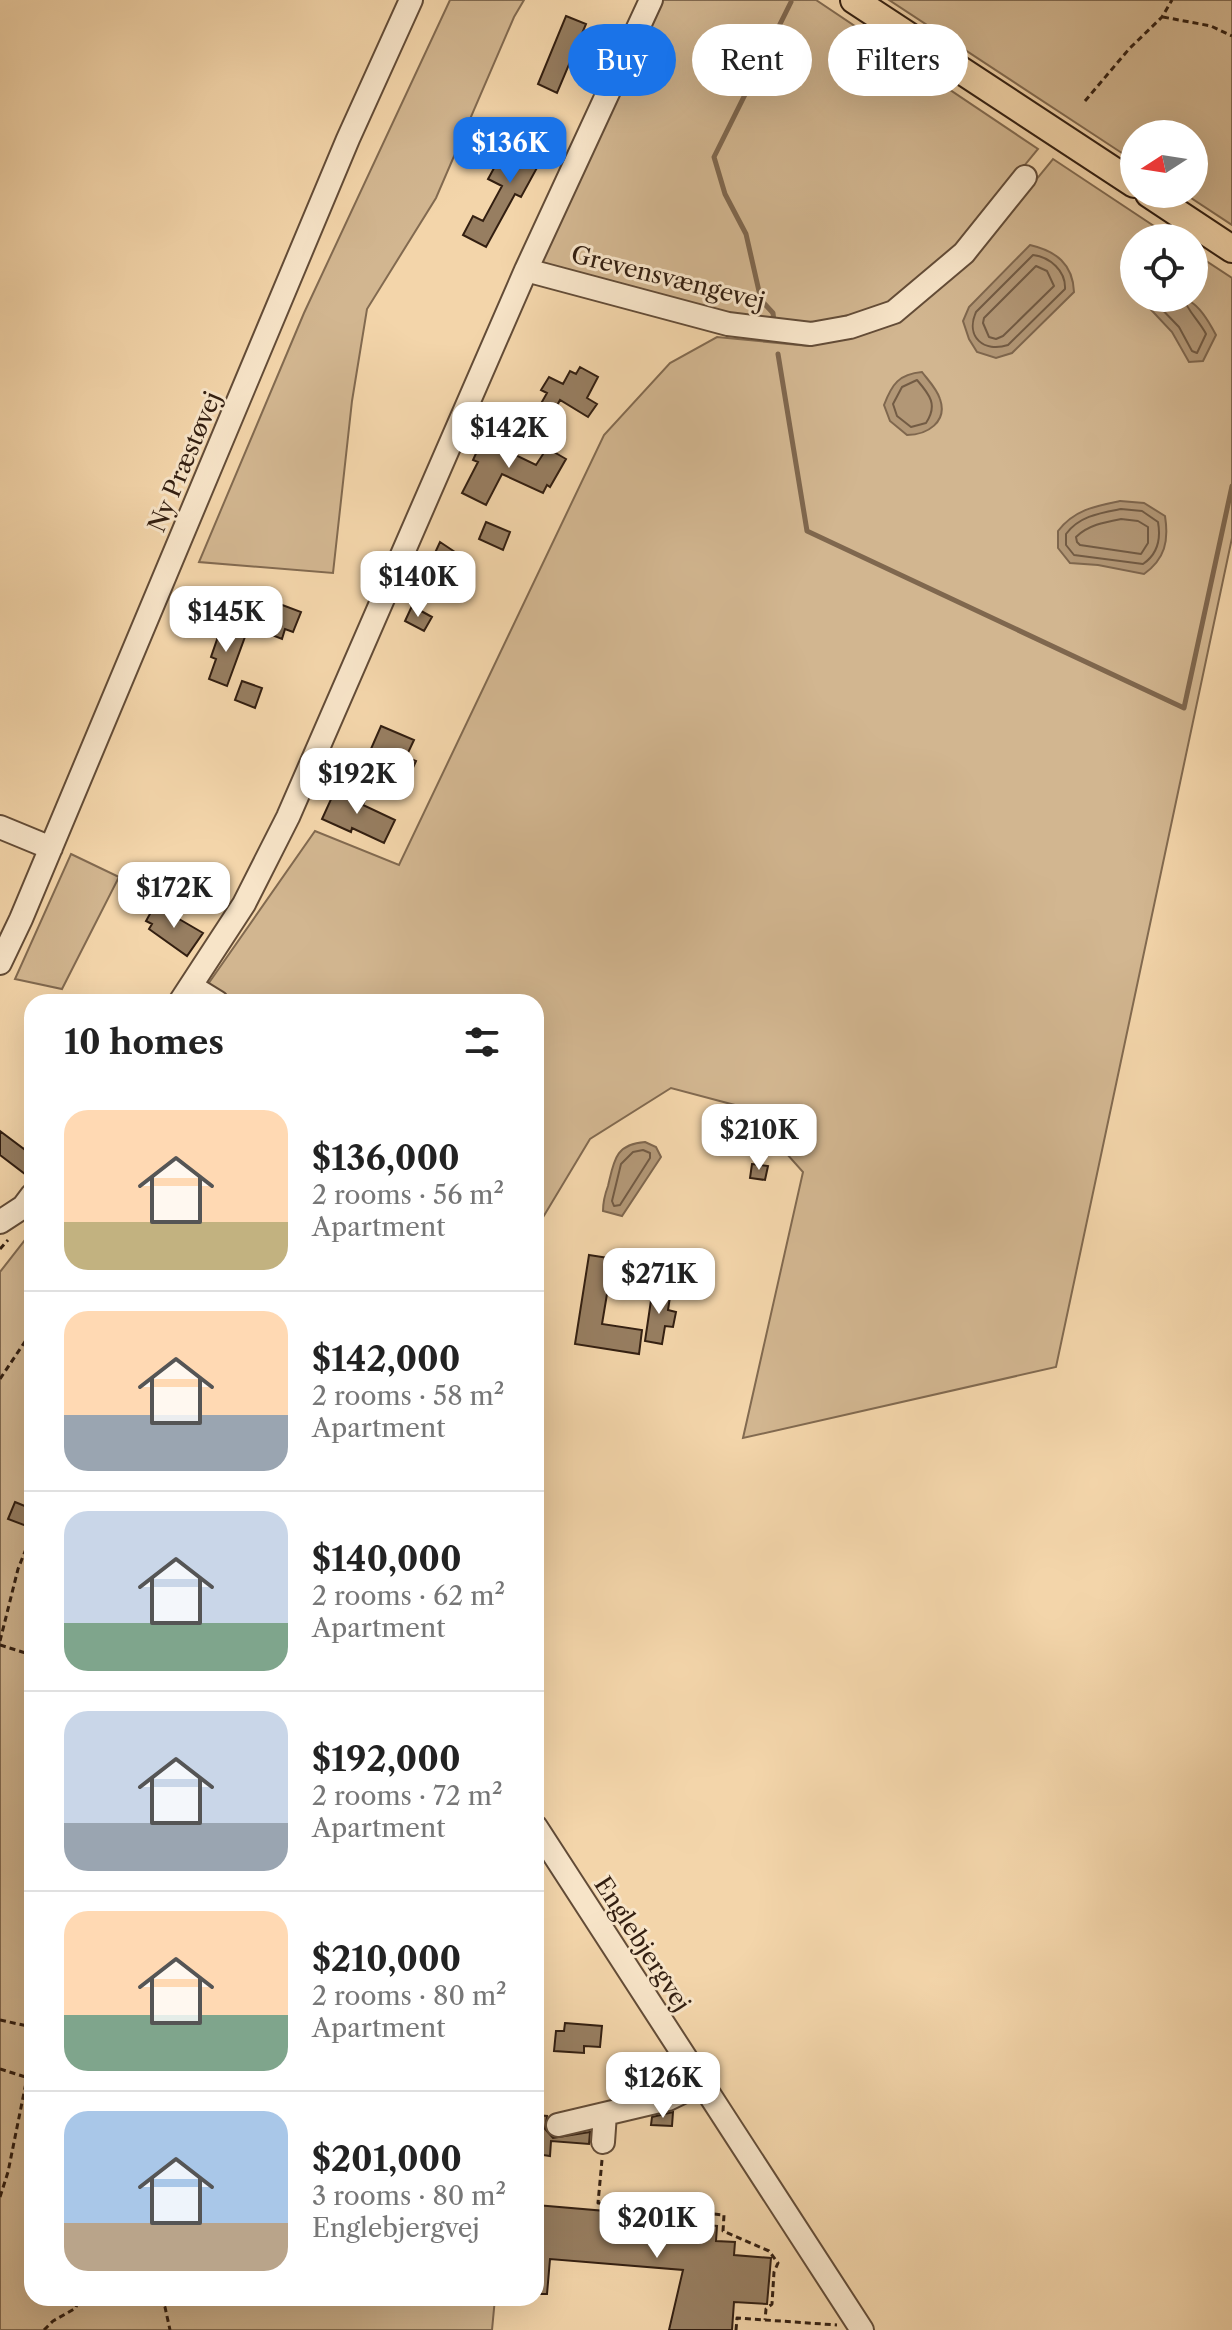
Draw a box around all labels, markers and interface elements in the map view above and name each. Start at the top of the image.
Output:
chip: Buy [568,24,676,96]
chip: Rent [692,24,812,96]
chip: Filters [828,24,968,96]
pin: $136K [454,117,566,185]
north arrow [1120,120,1208,208]
map controls [1120,120,1208,312]
text: $136K [471,127,549,159]
button: locate [1120,224,1208,312]
street label: Grevensvængevej [568,239,768,316]
street label: Ny Præstøvej [142,387,227,536]
pin: $142K [453,402,565,470]
text: $142K [470,412,548,444]
pin: $140K [362,551,474,619]
text: $140K [379,561,457,593]
pin: $145K [170,586,282,654]
text: $145K [188,596,264,628]
pin: $192K [301,748,413,816]
text: $192K [318,758,396,790]
pin: $172K [118,862,230,930]
text: $172K [136,872,212,904]
icon: filters [460,1020,504,1064]
text: 10 homes [64,1021,224,1063]
pin: $210K [703,1104,815,1172]
text: $210K [720,1114,798,1146]
text: $136,000 [312,1137,460,1179]
icon: home [128,1142,224,1238]
text: 2 rooms · 56 m² [312,1179,504,1211]
text: Apartment [312,1211,445,1243]
pin: $271K [603,1248,715,1316]
text: $271K [621,1258,697,1290]
text: $142,000 [312,1338,460,1380]
icon: home [128,1343,224,1439]
text: 2 rooms · 58 m² [312,1380,504,1412]
text: Apartment [312,1412,445,1444]
text: $140,000 [312,1538,462,1580]
icon: home [128,1543,224,1639]
text: 2 rooms · 62 m² [312,1580,505,1612]
text: Apartment [312,1612,445,1644]
text: $192,000 [312,1738,461,1780]
icon: home [128,1743,224,1839]
text: 2 rooms · 72 m² [312,1780,503,1812]
text: Apartment [312,1812,445,1844]
street label: Englebjergvej [588,1871,697,2017]
text: $210,000 [312,1938,461,1980]
icon: home [128,1943,224,2039]
text: 2 rooms · 80 m² [312,1980,507,2012]
text: Apartment [312,2012,445,2044]
pin: $126K [607,2052,719,2120]
text: $126K [624,2062,702,2094]
text: $201,000 [312,2138,462,2180]
icon: home [128,2143,224,2239]
text: 3 rooms · 80 m² [312,2180,506,2212]
pin: $201K [601,2192,713,2260]
text: $201K [618,2202,696,2234]
text: Englebjergvej [312,2212,480,2244]

